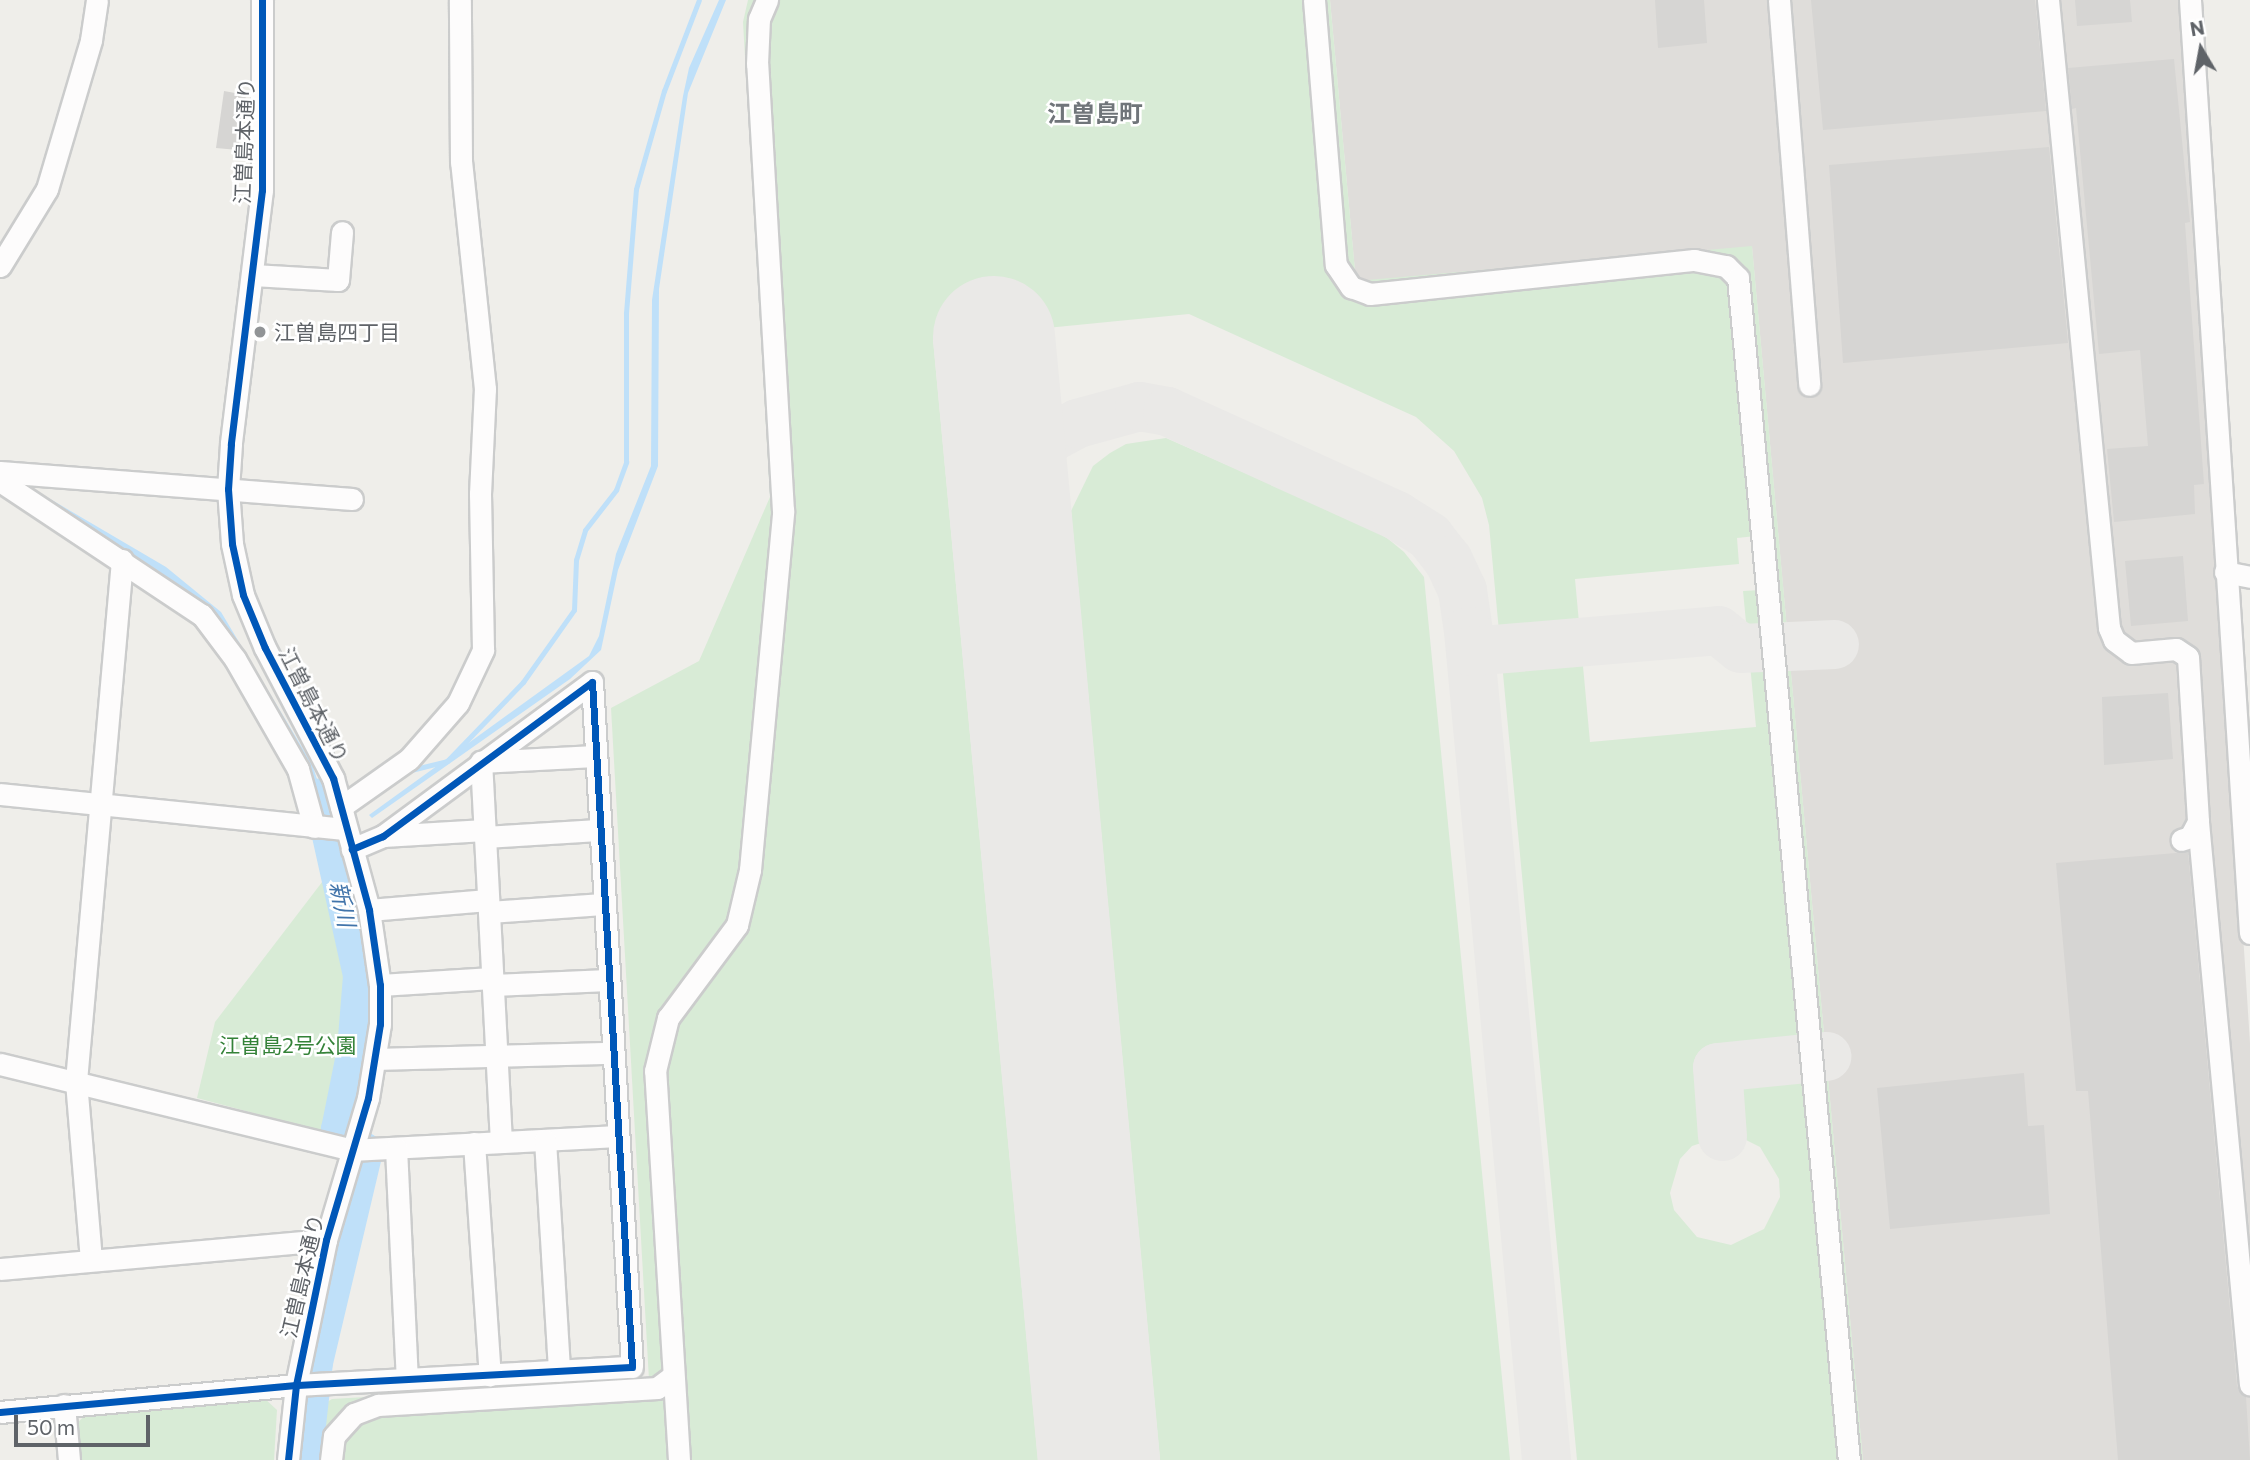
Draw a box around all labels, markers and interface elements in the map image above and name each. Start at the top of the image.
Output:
north arrow [2166,14,2236,84]
text: N [2188,15,2206,40]
street label: 江曽島本通り [229,78,259,204]
district label: 江曽島町 [1047,99,1143,127]
place label: 江曽島四丁目 [274,319,400,345]
marker: 江曽島四丁目 [252,324,268,340]
street label: 江曽島本通り [274,643,354,767]
water label: 新川 [325,879,361,929]
park label: 江曽島2号公園 [219,1032,357,1058]
street label: 江曽島本通り [276,1212,328,1340]
scale bar [18,1400,154,1444]
text: 50 m [27,1414,75,1439]

